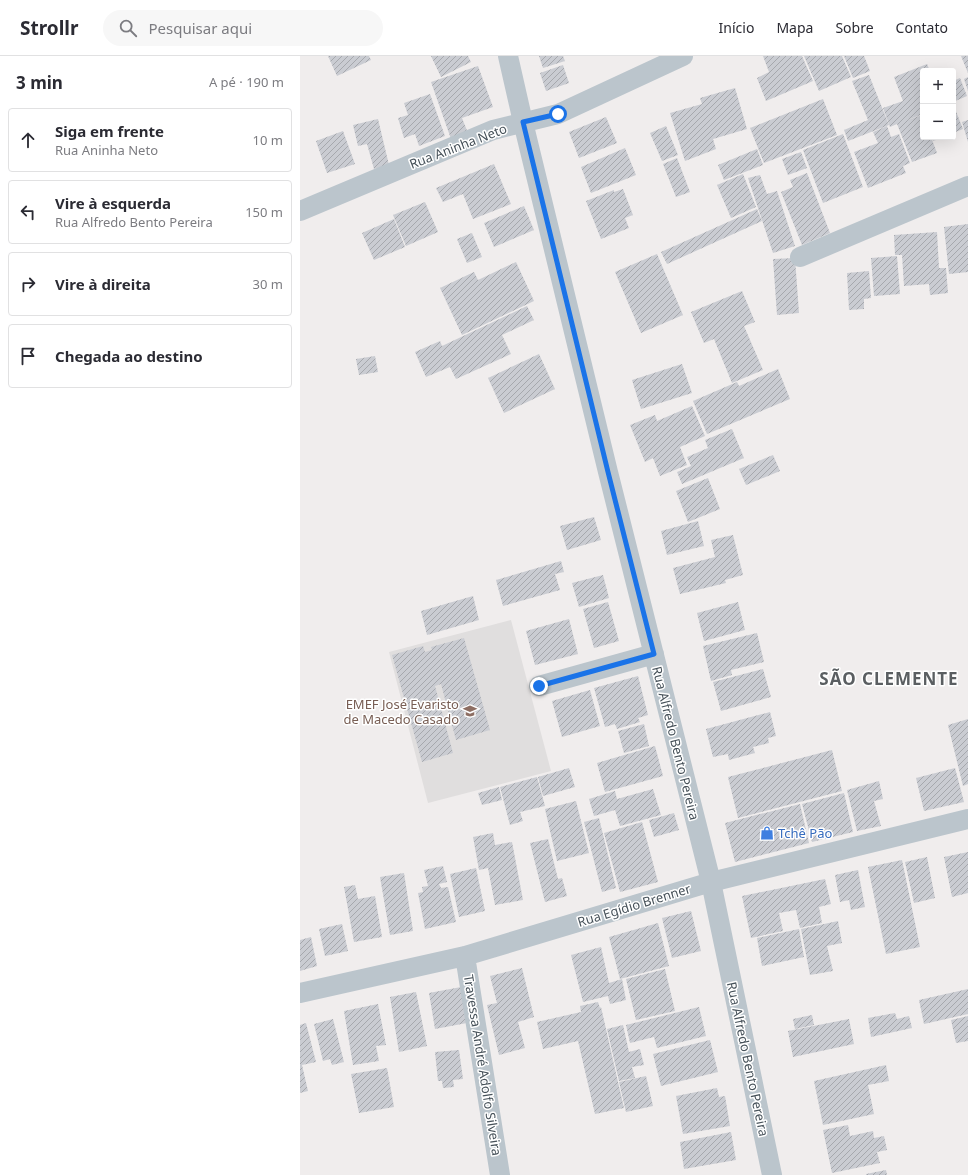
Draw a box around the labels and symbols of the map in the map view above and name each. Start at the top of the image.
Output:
route start [549,105,567,123]
street label: Rua Aninha Neto [407,119,509,173]
street label: Rua Alfredo Bento Pereira [648,664,704,822]
district label: SÃO CLEMENTE [819,667,959,690]
route end [530,677,548,695]
place label: EMEF José Evaristo de Macedo Casado [344,695,459,728]
school or university icon: EMEF José Evaristo de Macedo Casado [462,703,478,719]
place label: Tchê Pão [778,824,832,842]
shop icon: Tchê Pão [759,825,775,841]
street label: Rua Egídio Brenner [575,879,693,931]
street label: Travessa André Adolfo Silveira [460,973,506,1157]
street label: Rua Alfredo Bento Pereira [723,980,773,1138]

